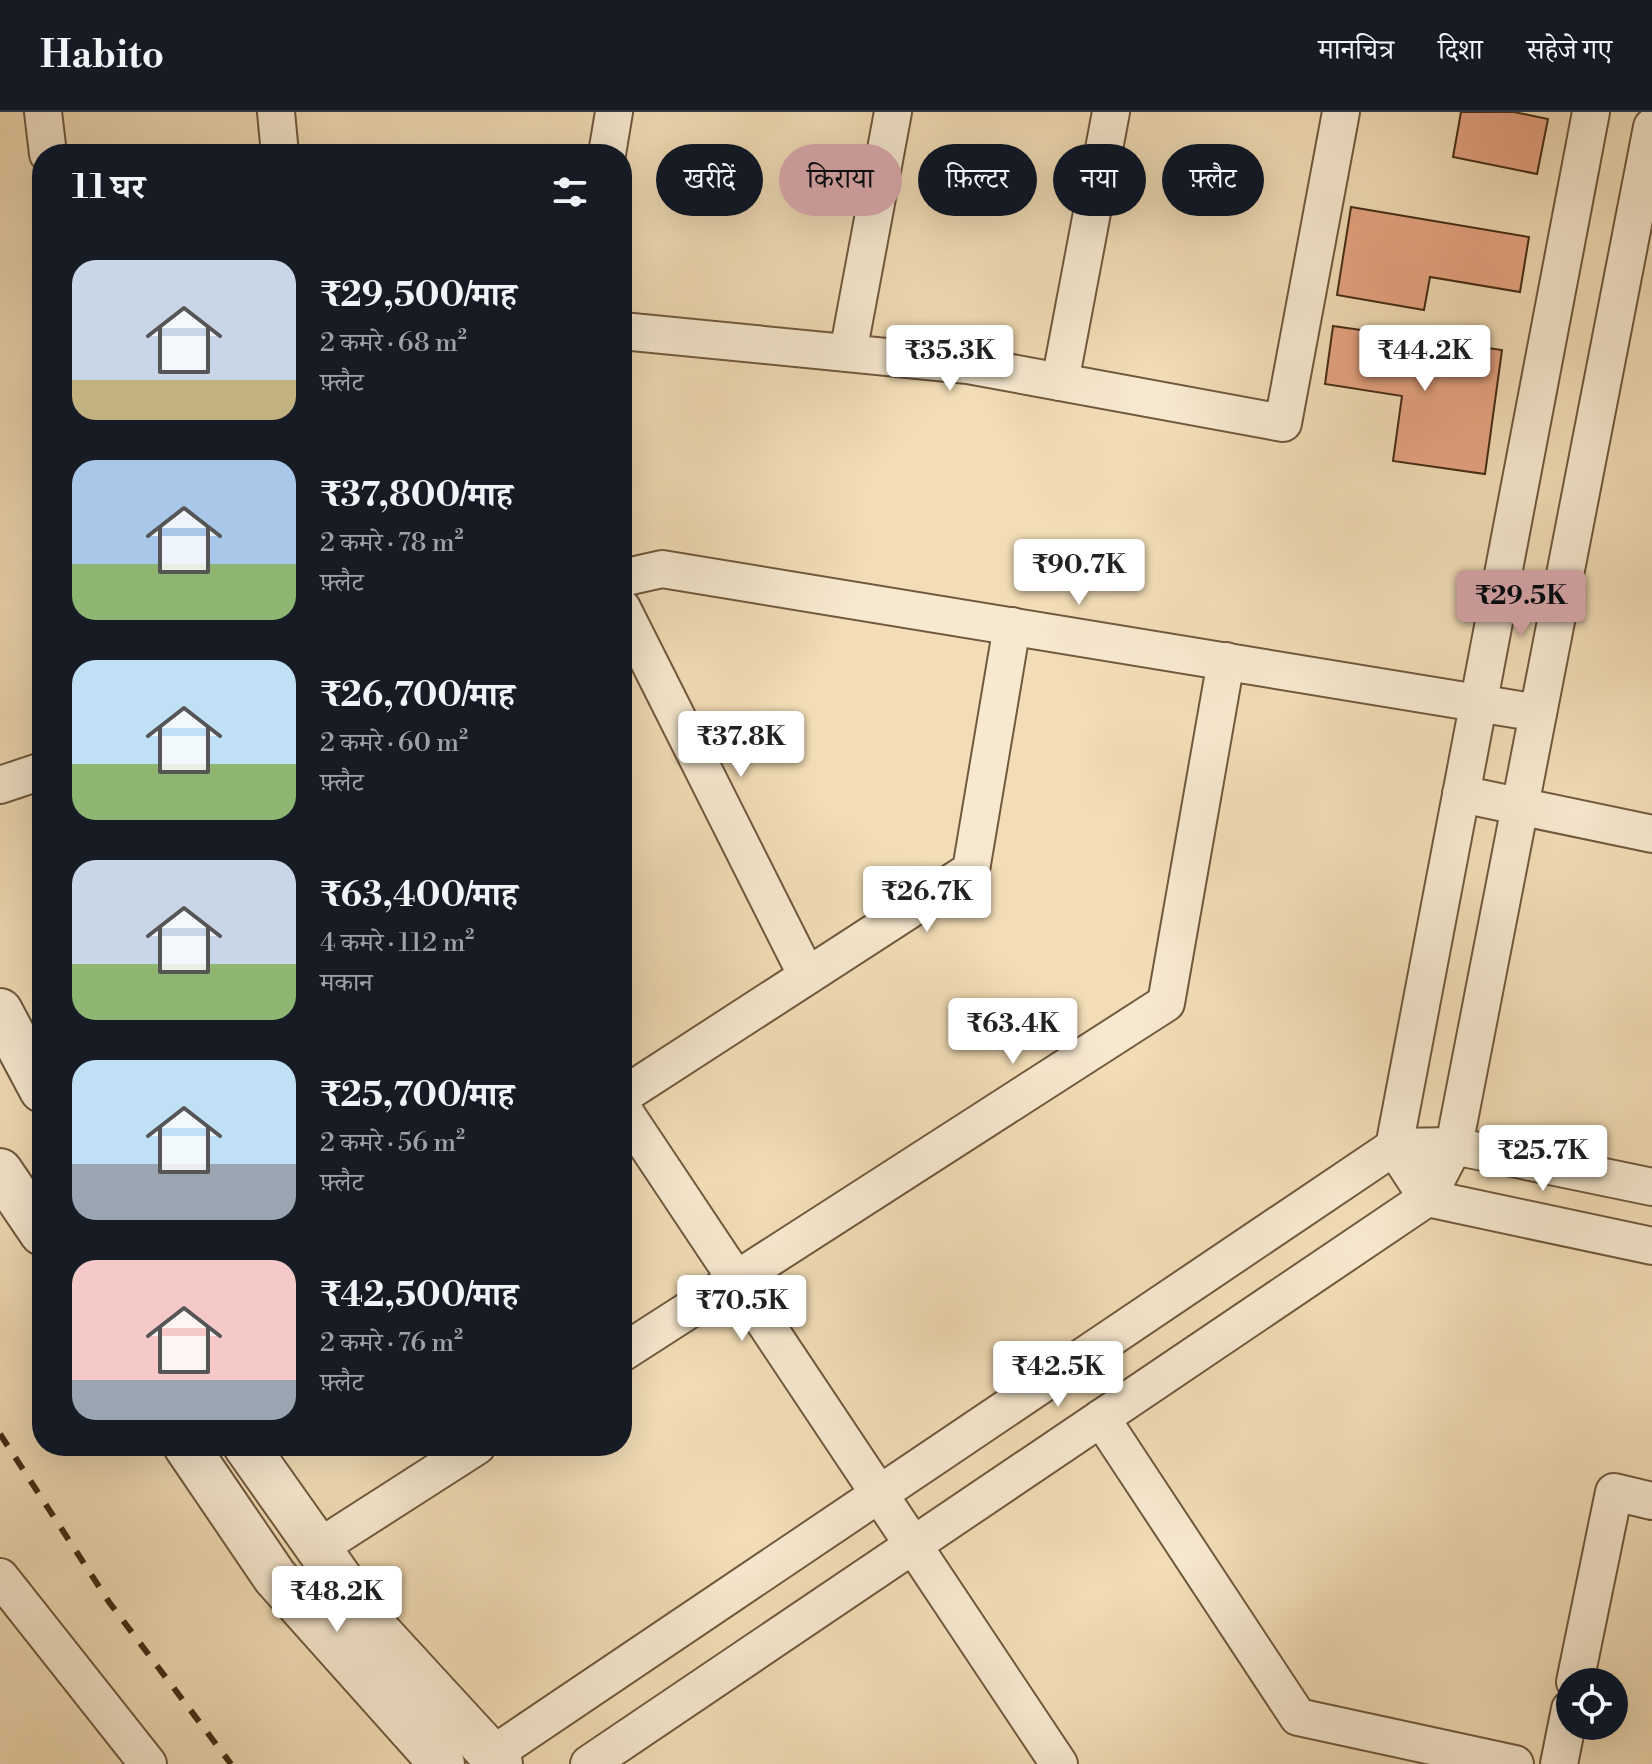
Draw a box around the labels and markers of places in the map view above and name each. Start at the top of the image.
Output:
pin: ₹35.3K [885,325,1015,393]
pin: ₹44.2K [1360,325,1490,393]
pin: ₹90.7K [1014,539,1144,607]
pin: ₹29.5K [1456,570,1586,638]
pin: ₹37.8K [676,711,806,779]
pin: ₹26.7K [862,866,992,934]
pin: ₹63.4K [948,998,1078,1066]
pin: ₹25.7K [1478,1125,1608,1193]
pin: ₹70.5K [677,1275,807,1343]
pin: ₹42.5K [993,1341,1123,1409]
pin: ₹48.2K [272,1566,402,1634]

